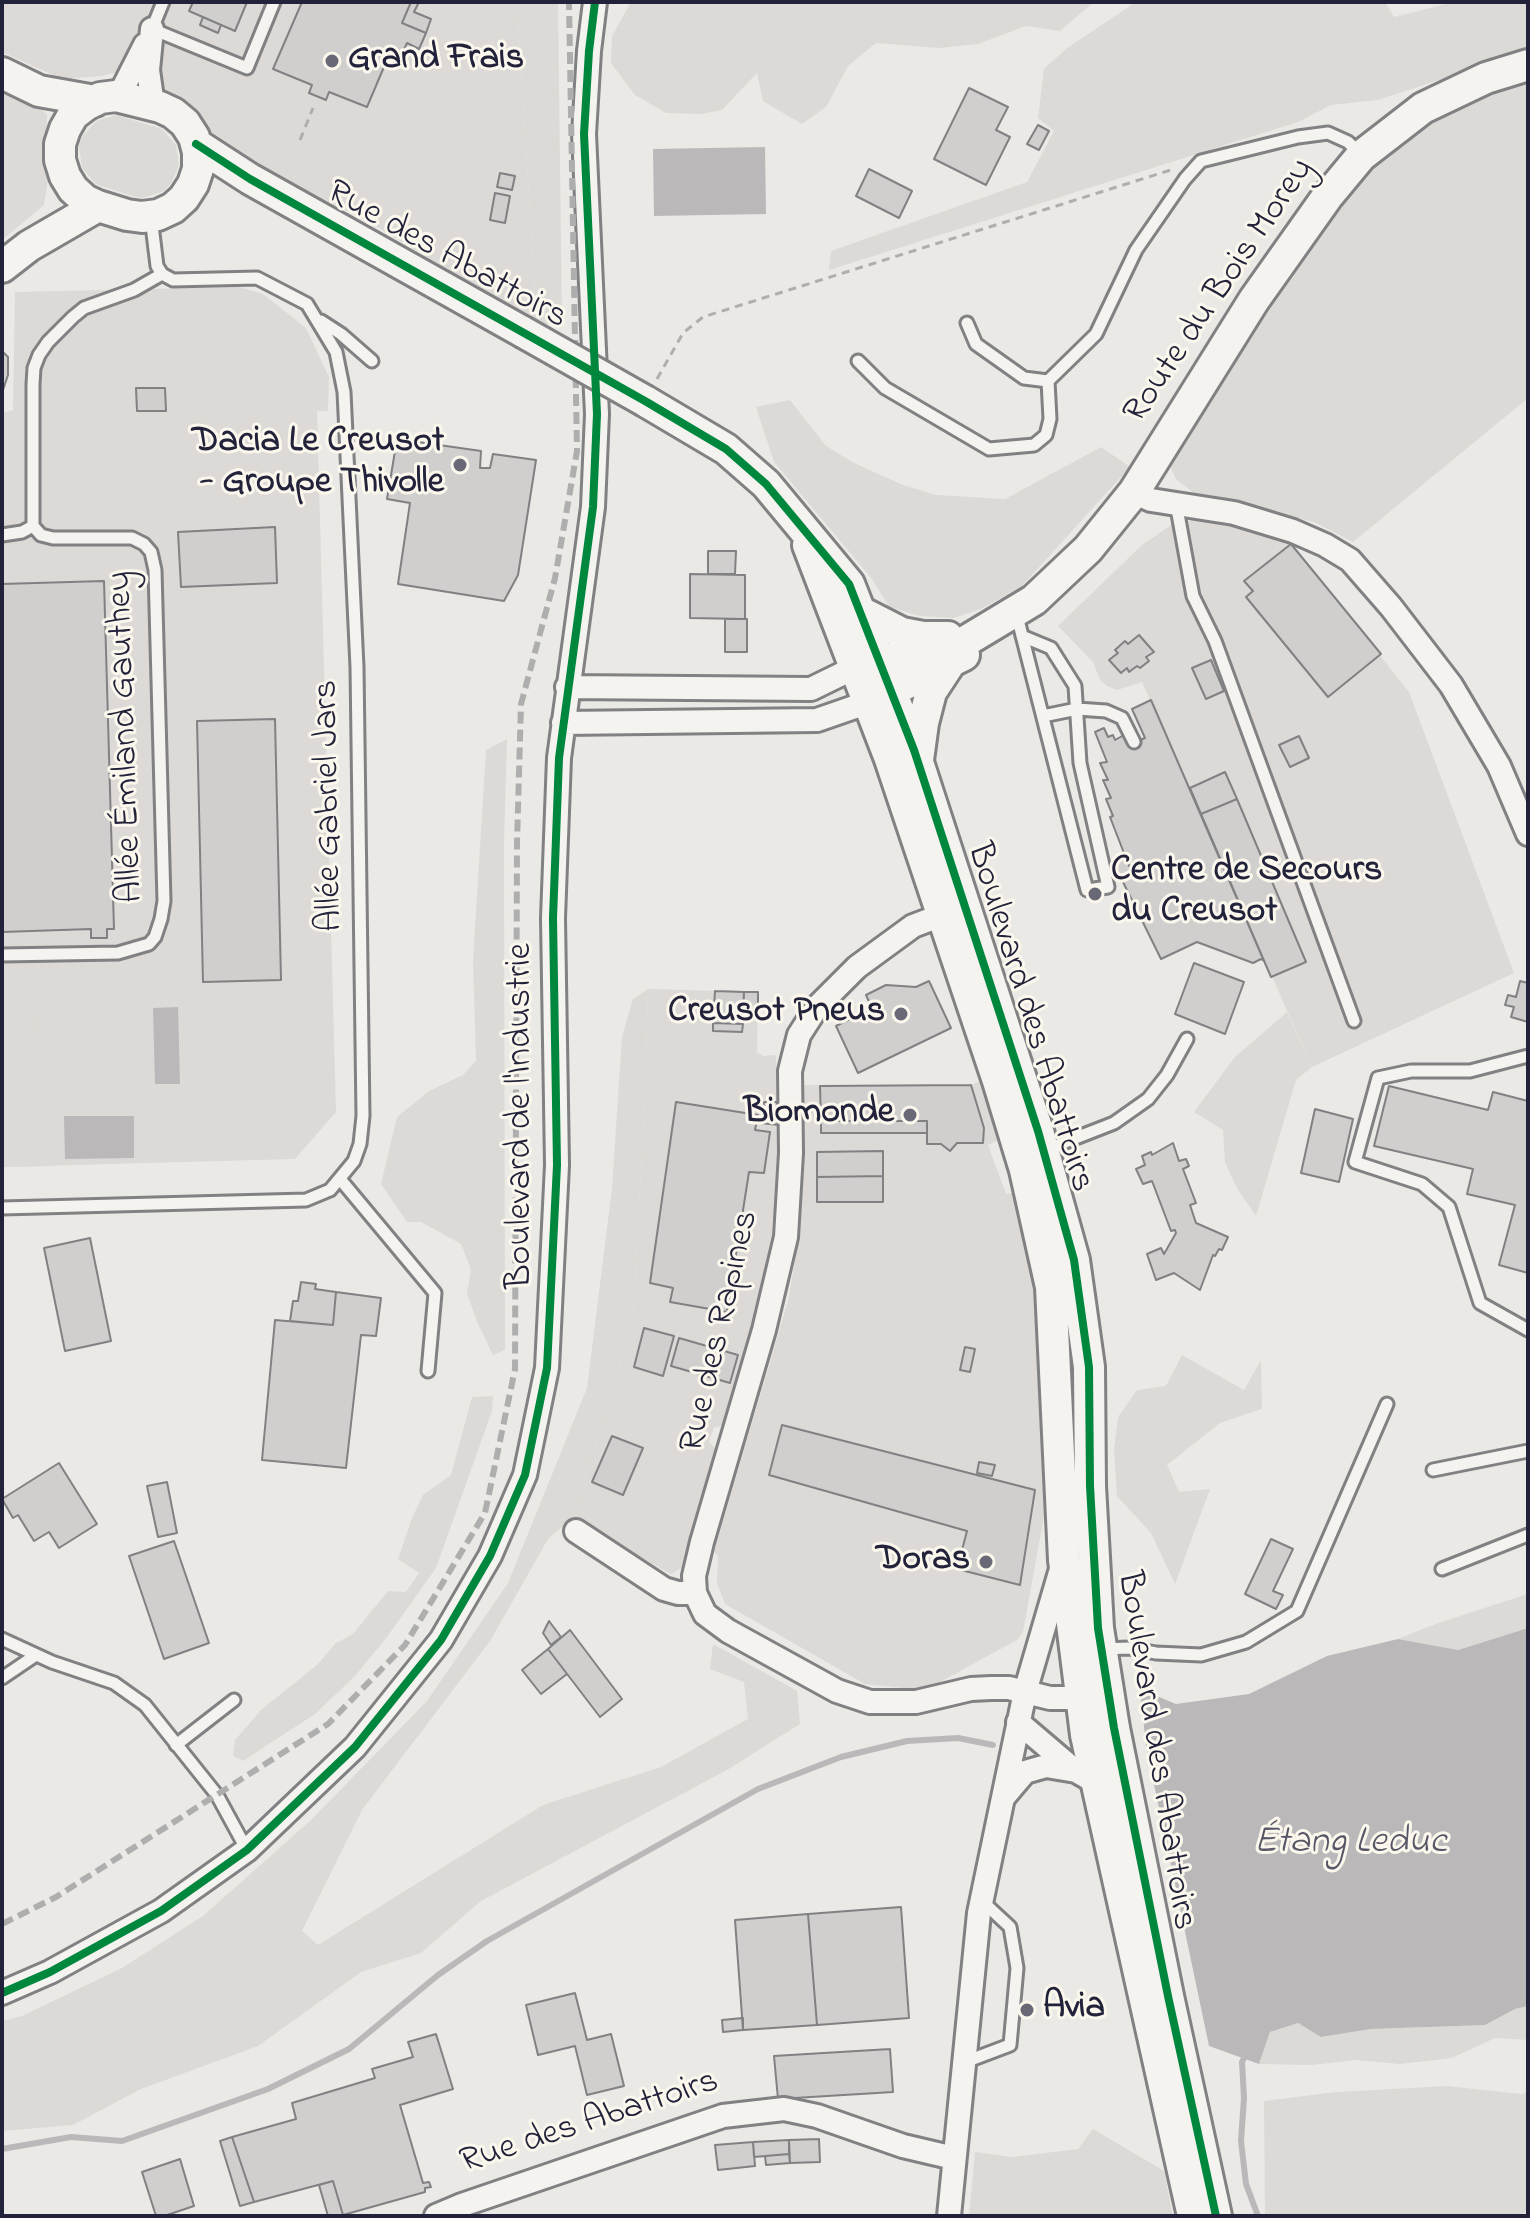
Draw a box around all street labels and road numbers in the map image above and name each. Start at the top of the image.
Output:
street label: Route du Bois Morey [1116,151,1326,433]
street label: Rue des Abattoirs [318,173,574,341]
street label: Allée Émiland Gauthey [101,570,155,904]
street label: Allée Gabriel Jars [307,680,355,932]
street label: Boulevard des Abattoirs [954,838,1102,1198]
street label: Boulevard de l'Industrie [501,943,545,1289]
street label: Rue des Rapines [673,1207,771,1457]
street label: Boulevard des Abattoirs [1104,1569,1204,1933]
street label: Rue des Abattoirs [456,2062,724,2186]

